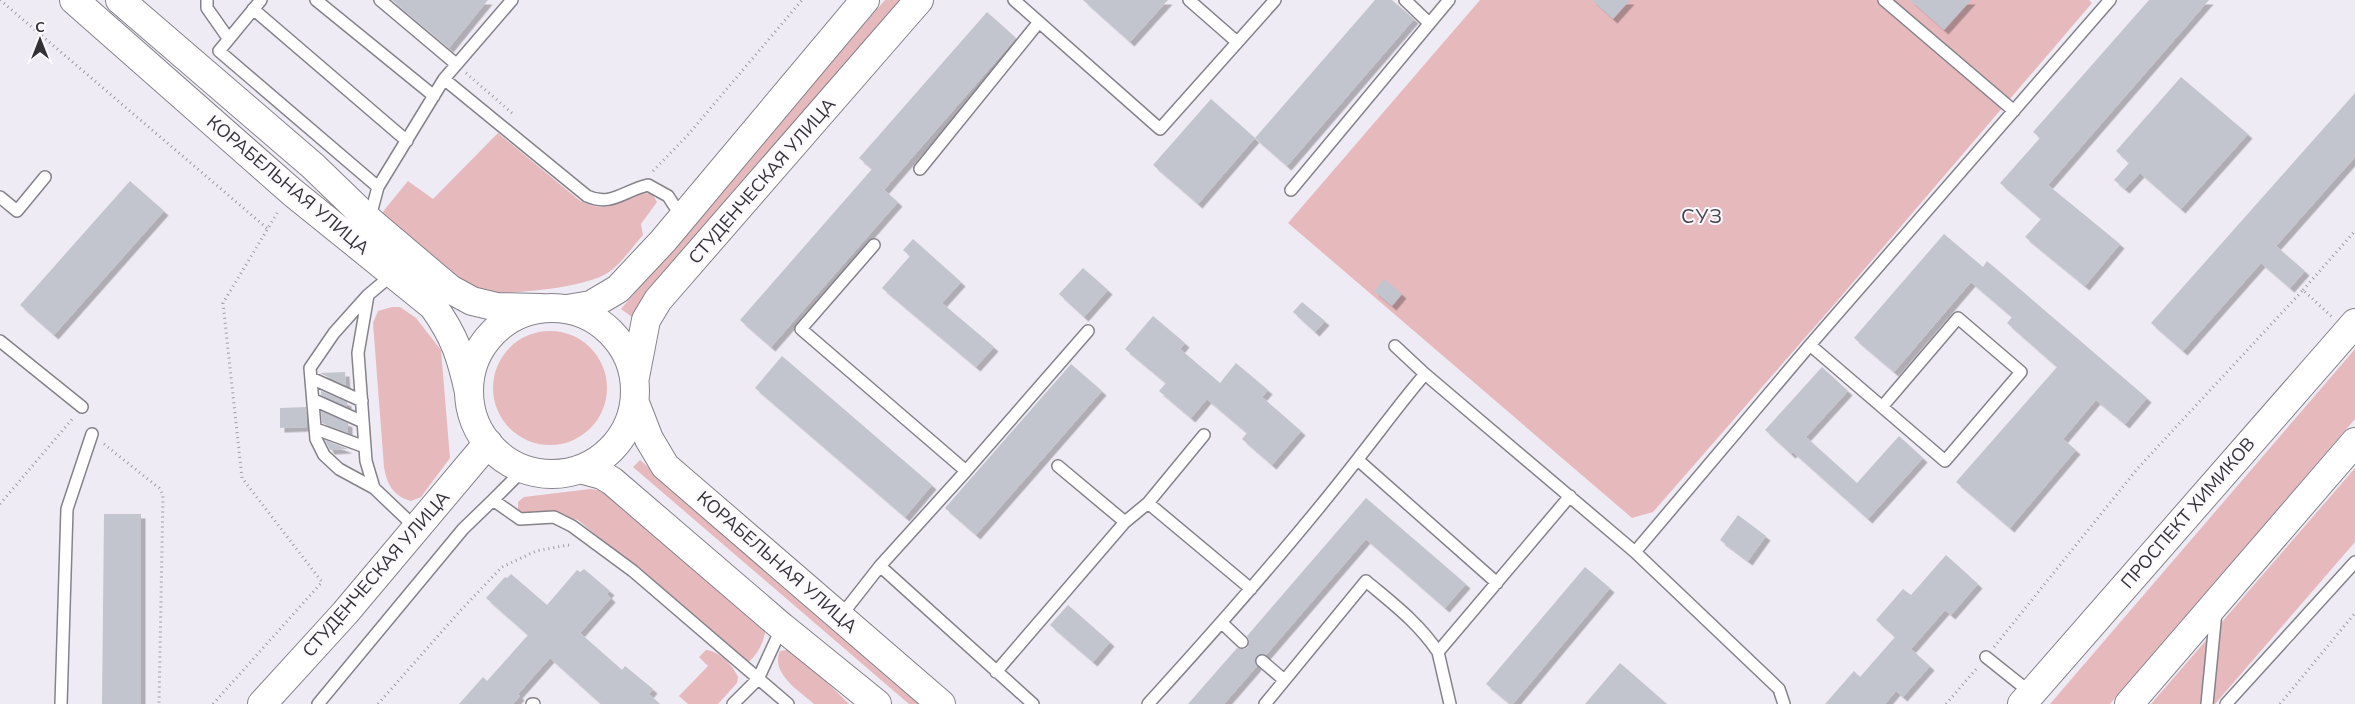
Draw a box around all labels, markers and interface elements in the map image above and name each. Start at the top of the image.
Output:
north arrow [15,15,65,65]
text: С [35,18,45,37]
street label: СТУДЕНЧЕСКАЯ УЛИЦА [683,93,841,269]
street label: КОРАБЕЛЬНАЯ УЛИЦА [202,110,374,260]
district label: СУЗ [1681,203,1723,230]
street label: ПРОСПЕКТ ХИМИКОВ [2116,432,2260,594]
street label: СТУДЕНЧЕСКАЯ УЛИЦА [297,486,455,662]
street label: КОРАБЕЛЬНАЯ УЛИЦА [692,486,862,638]

